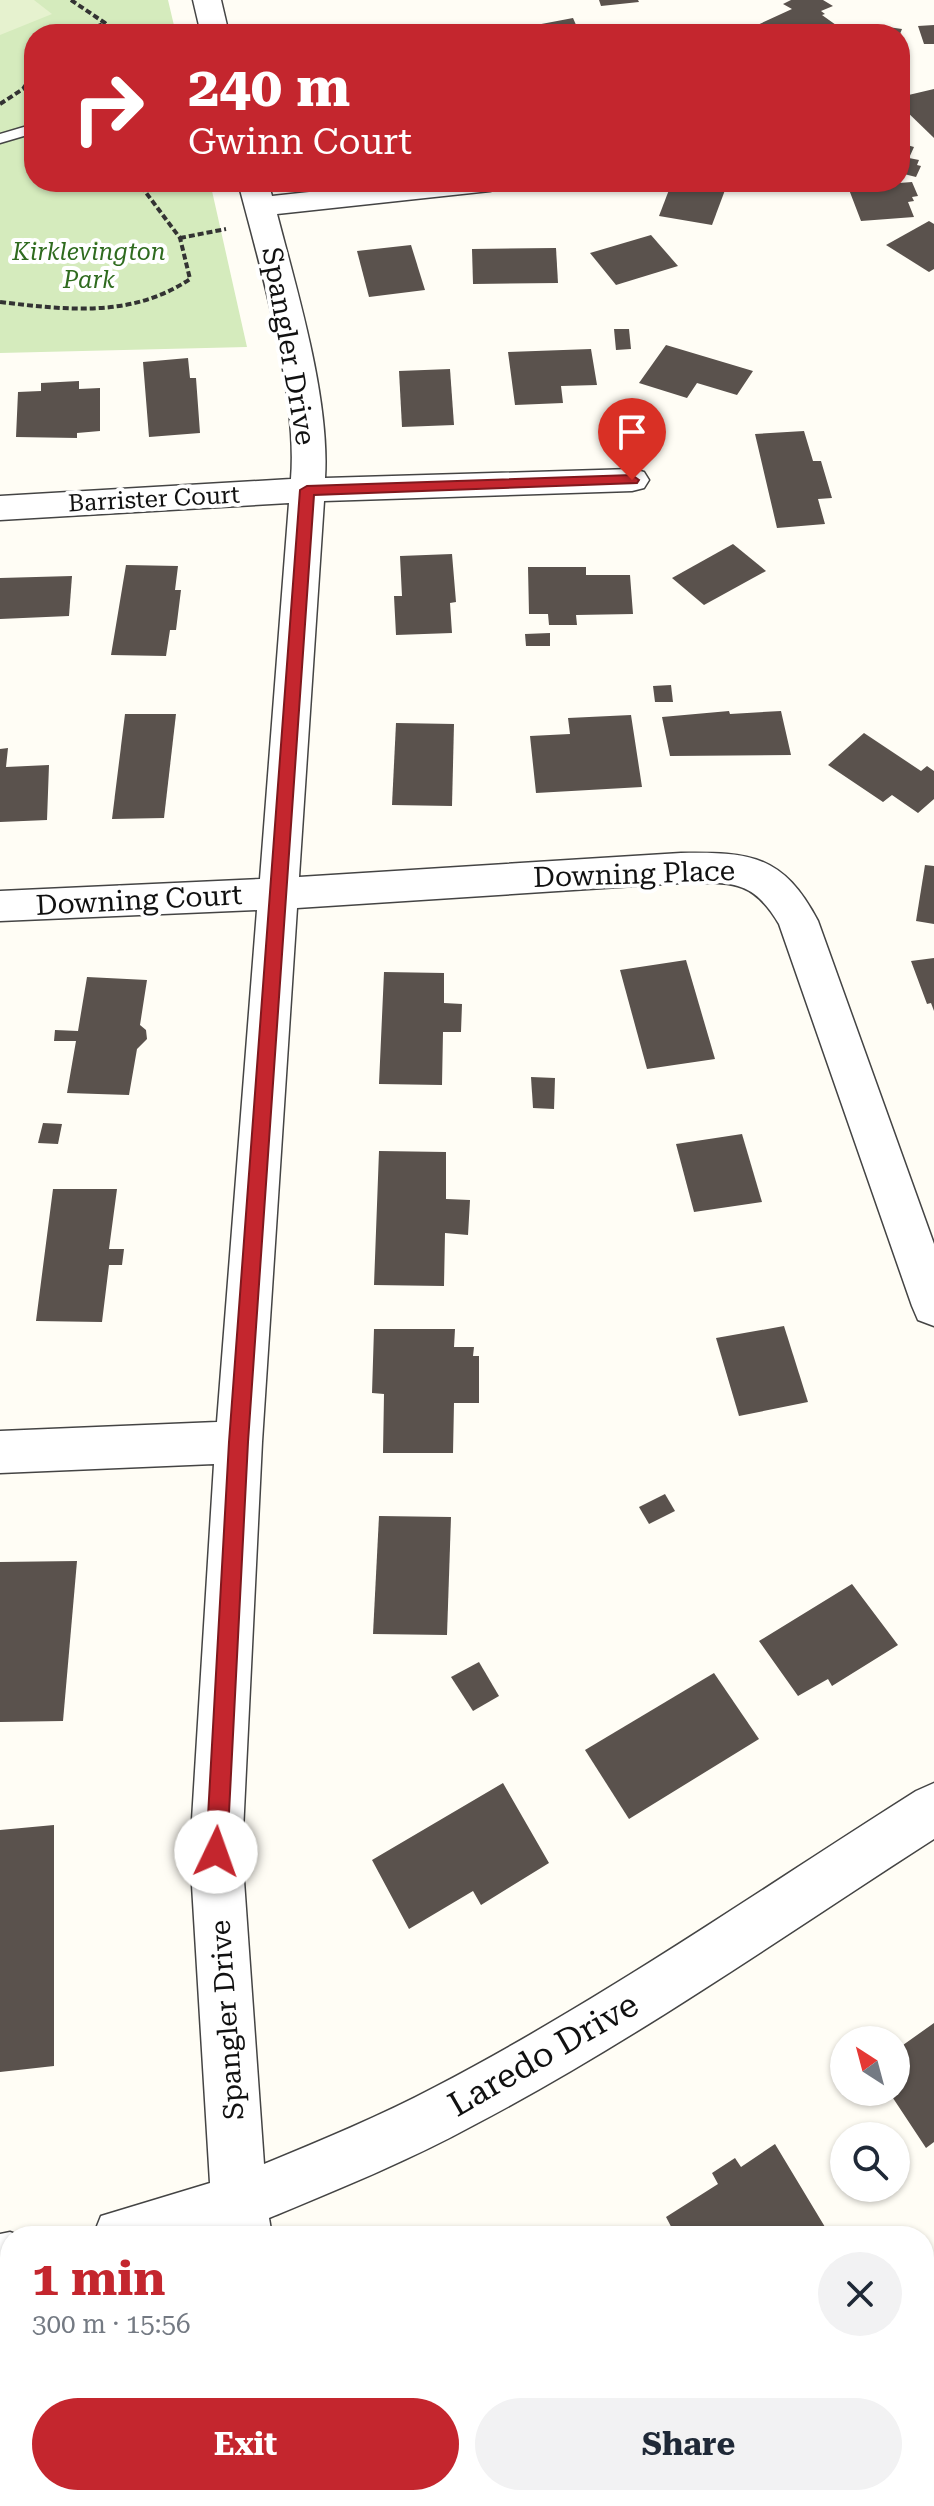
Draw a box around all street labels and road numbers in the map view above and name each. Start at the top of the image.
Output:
street label: Spangler Drive [255,244,323,448]
street label: Barrister Court [67,481,241,517]
street label: Downing Place [532,854,736,894]
street label: Downing Court [35,878,243,922]
street label: Spangler Drive [204,1919,250,2121]
street label: Laredo Drive [441,1984,645,2124]

